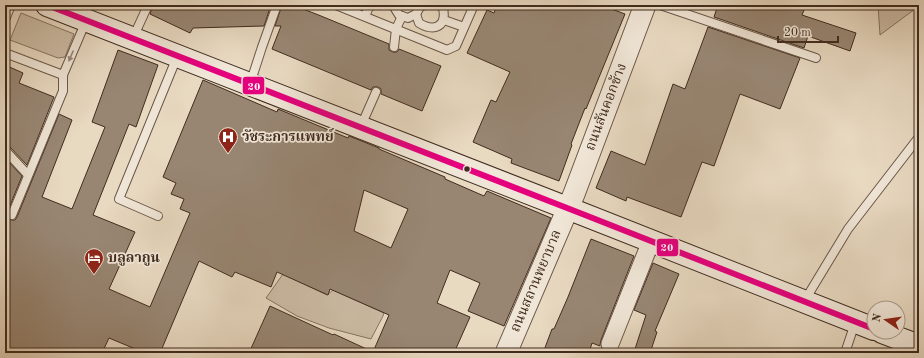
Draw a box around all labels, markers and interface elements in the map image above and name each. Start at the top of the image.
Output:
scale bar [778,18,838,44]
text: 20 m [784,27,811,39]
one-way arrow [68,51,74,62]
street label: ถนนสันคอกช้าง [581,61,629,153]
line badge: 20 [242,76,265,95]
text: 20 [248,82,260,93]
hospital icon: วัชระการแพทย์ [217,126,239,154]
place label: วัชระการแพทย์ [242,127,335,144]
unlabelled marker [462,164,472,174]
street label: ถนนสถานพยาบาล [508,228,564,334]
line badge: 20 [656,238,679,257]
text: 20 [661,243,673,254]
hotel icon: บลูลากูน [83,247,105,275]
place label: บลูลากูน [108,251,161,266]
north arrow [866,300,906,340]
text: N [871,312,884,323]

